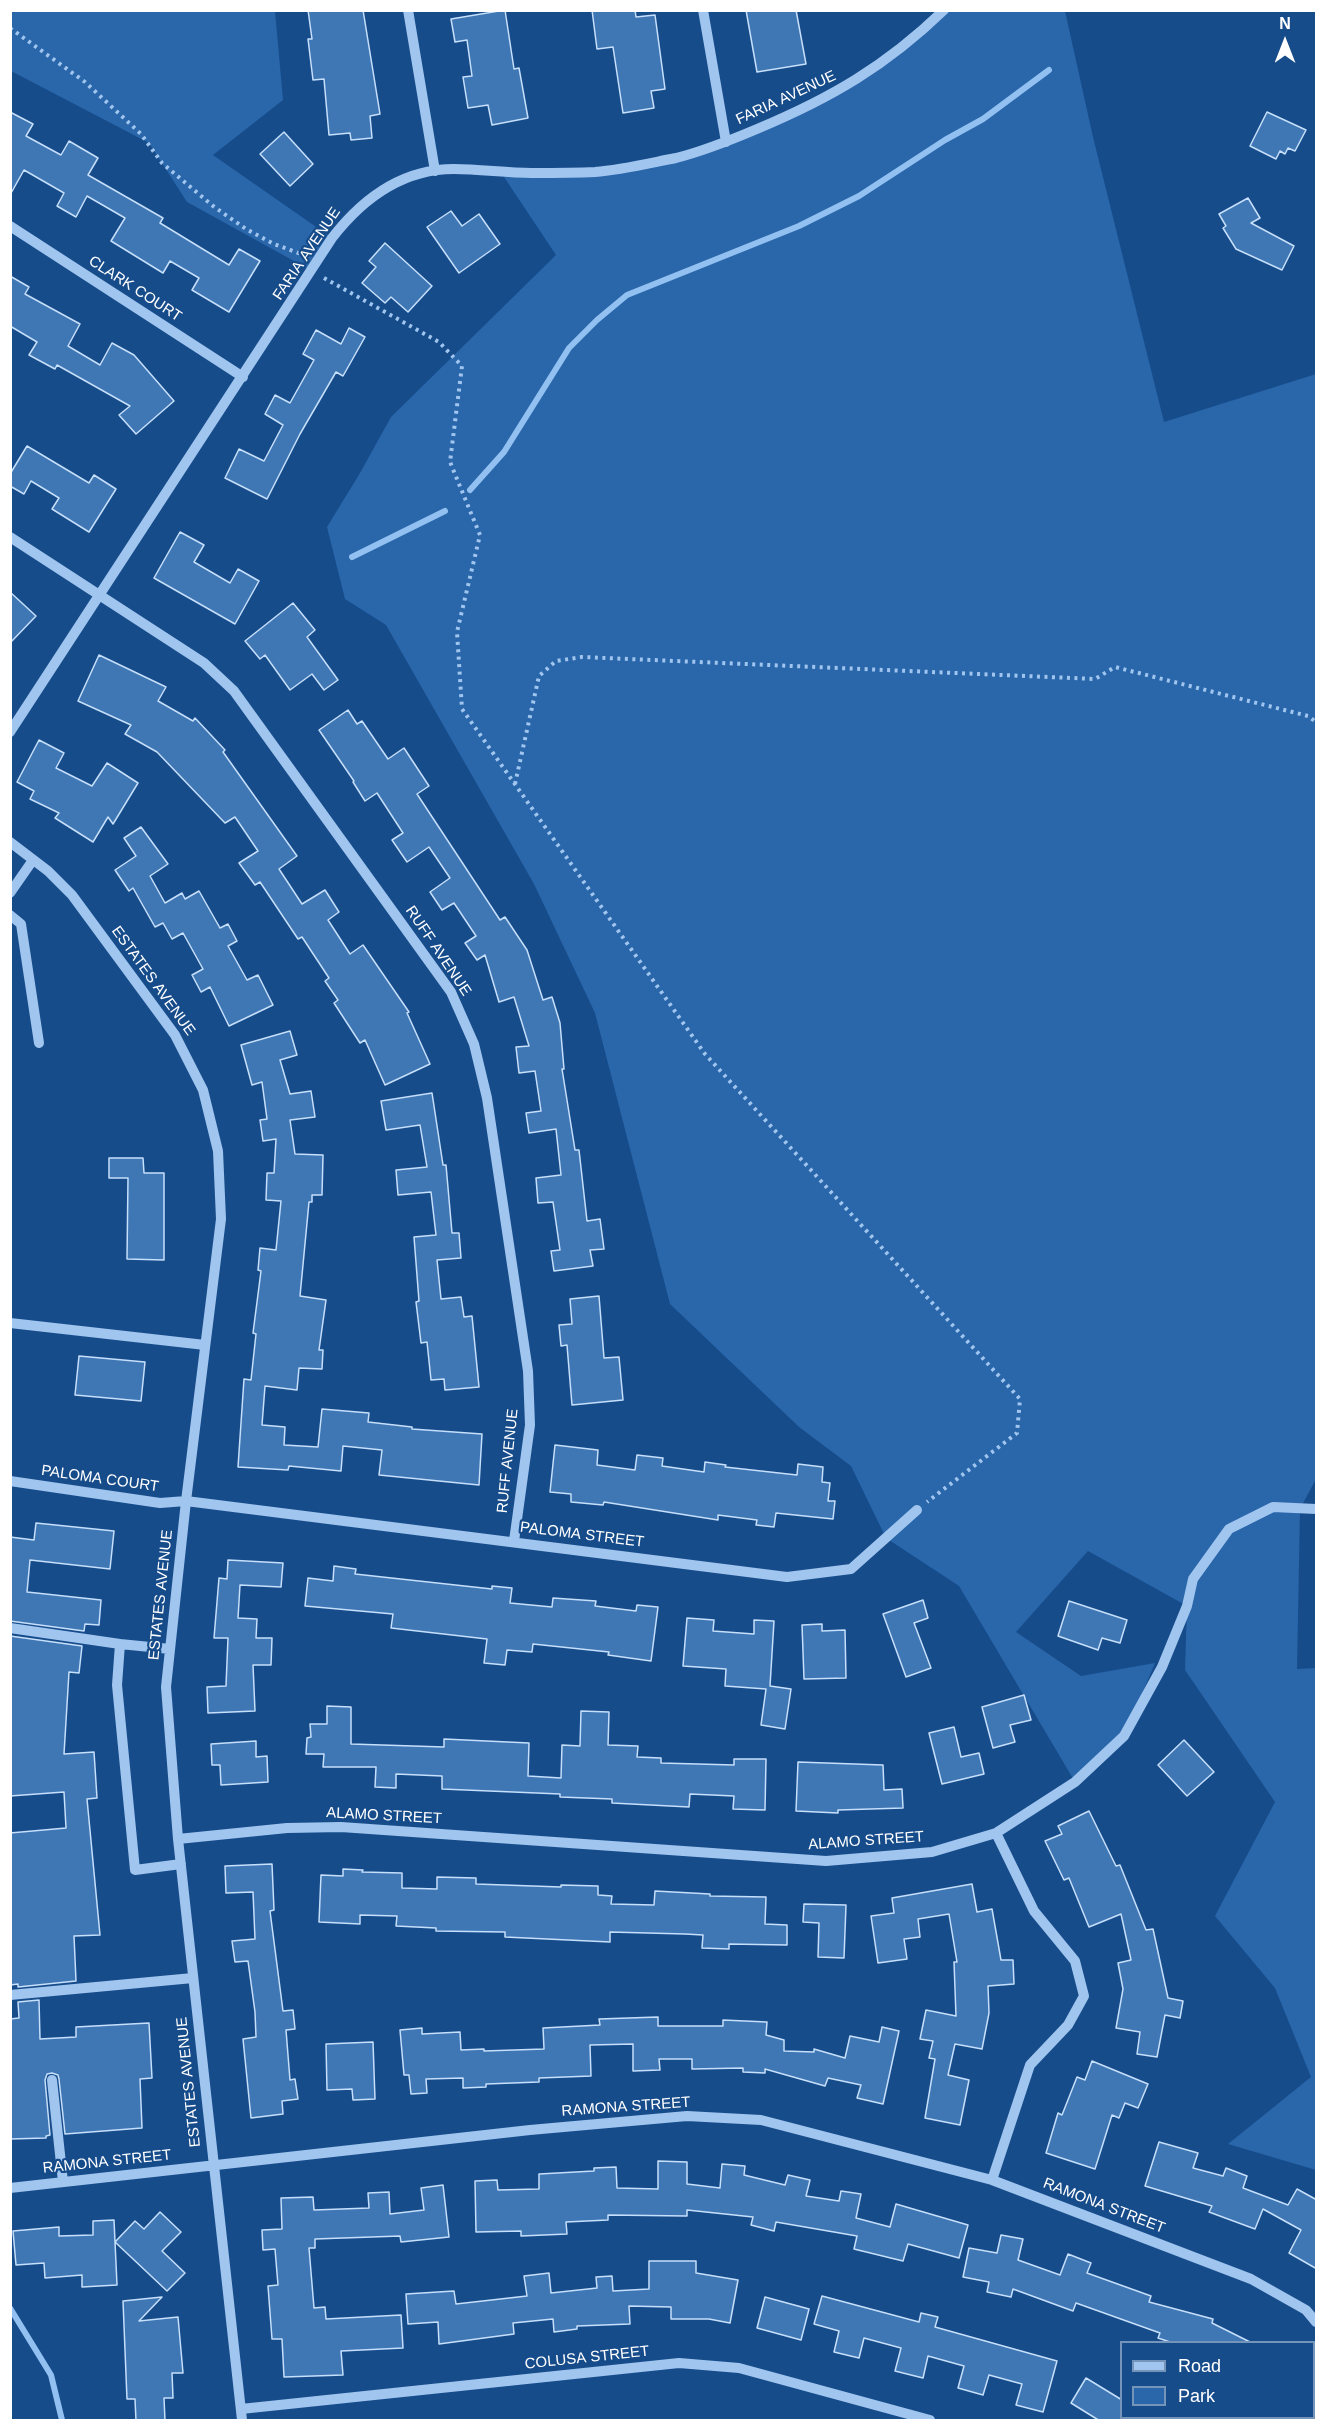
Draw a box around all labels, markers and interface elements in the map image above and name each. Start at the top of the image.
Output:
north arrow [1255,12,1315,72]
text: N [1279,15,1291,32]
street label: FARIA AVENUE [733,67,839,129]
street label: FARIA AVENUE [269,204,345,304]
street label: CLARK COURT [85,252,185,326]
street label: RUFF AVENUE [401,903,475,999]
street label: ESTATES AVENUE [107,923,199,1039]
street label: RUFF AVENUE [494,1408,522,1514]
street label: PALOMA COURT [40,1462,160,1496]
street label: PALOMA STREET [519,1518,645,1552]
street label: ESTATES AVENUE [145,1529,177,1661]
street label: ALAMO STREET [326,1804,442,1828]
street label: ALAMO STREET [808,1828,924,1854]
street label: ESTATES AVENUE [173,2016,205,2148]
street label: RAMONA STREET [561,2094,691,2120]
street label: RAMONA STREET [42,2146,172,2178]
street label: RAMONA STREET [1040,2174,1168,2238]
legend [1120,2341,1315,2419]
street label: COLUSA STREET [524,2343,650,2373]
text: Road [1178,2356,1221,2376]
text: Park [1178,2386,1215,2406]

